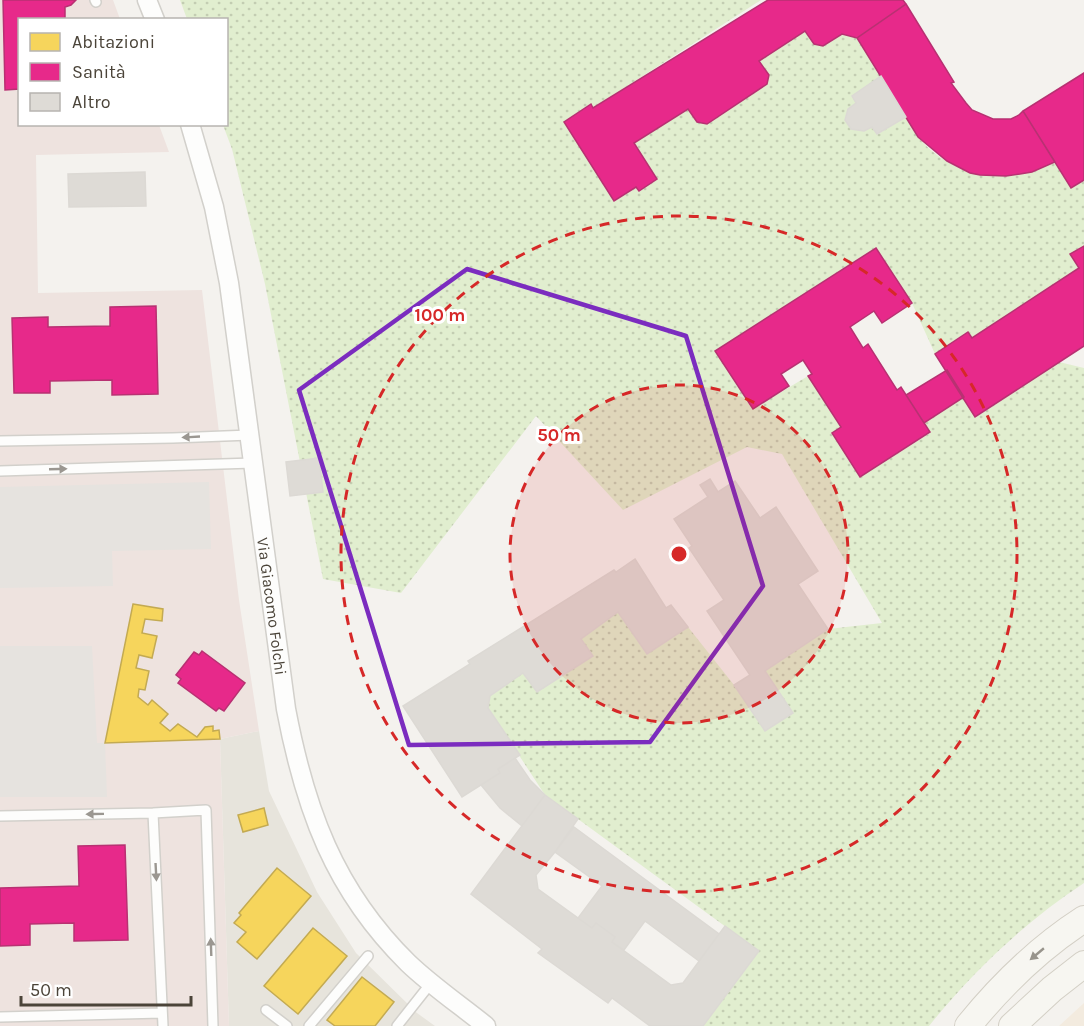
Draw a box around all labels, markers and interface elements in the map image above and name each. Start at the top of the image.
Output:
legend [18,18,228,126]
text: Abitazioni [72,31,155,53]
text: Sanità [72,61,126,83]
text: Altro [72,91,111,113]
text: 100 m [415,304,465,326]
text: 50 m [537,424,581,446]
one-way arrow [182,433,201,442]
one-way arrow [49,465,68,474]
street label: Via Giacomo Folchi [254,536,291,676]
centre of rings [669,544,689,564]
one-way arrow [85,810,104,819]
one-way arrow [151,862,160,881]
one-way arrow [206,937,215,956]
one-way arrow [1029,947,1045,960]
scale bar [21,969,190,1007]
text: 50 m [30,979,72,1001]

